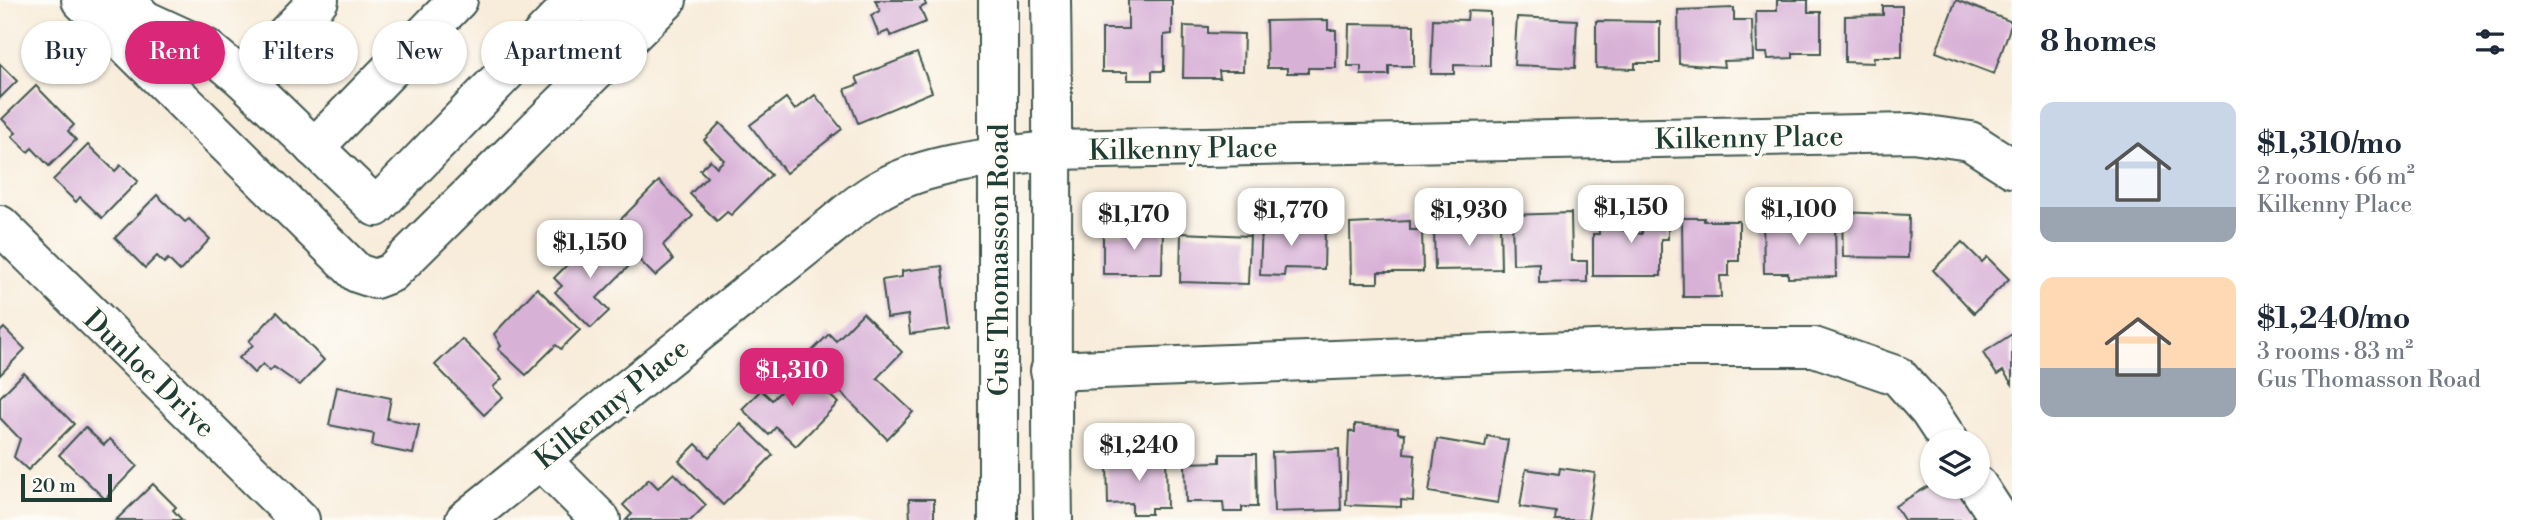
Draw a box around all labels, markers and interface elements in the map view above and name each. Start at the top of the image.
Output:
chip: Buy [21,21,111,84]
chip: Rent [125,21,225,84]
chip: Filters [239,21,358,84]
chip: New [372,21,467,84]
chip: Apartment [481,21,647,84]
text: 8 homes [2040,23,2156,61]
icon: filters [2471,23,2509,61]
street label: Kilkenny Place [1654,119,1844,158]
street label: Gus Thomasson Road [982,124,1017,396]
text: $1,310/mo [2257,125,2402,163]
street label: Kilkenny Place [1088,130,1278,169]
icon: home [2096,130,2180,214]
text: 2 rooms · 66 m² [2257,163,2415,191]
pin: $1,150 [1574,186,1688,245]
pin: $1,770 [1234,188,1348,248]
pin: $1,930 [1412,188,1526,248]
pin: $1,100 [1742,188,1856,247]
text: Kilkenny Place [2257,191,2412,219]
pin: $1,170 [1077,192,1191,252]
text: $1,150 [1594,194,1668,222]
text: $1,100 [1761,196,1837,224]
text: $1,770 [1254,197,1328,225]
text: $1,930 [1430,197,1508,225]
text: $1,170 [1098,201,1170,229]
pin: $1,150 [533,220,647,280]
text: $1,150 [553,229,627,257]
text: $1,240/mo [2257,300,2410,338]
street label: Dunloe Drive [76,303,222,446]
icon: home [2096,305,2180,389]
street label: Kilkenny Place [528,331,696,477]
text: 3 rooms · 83 m² [2257,338,2413,366]
pin: $1,310 [735,348,849,408]
text: $1,310 [756,357,828,385]
text: Gus Thomasson Road [2257,366,2481,394]
pin: $1,240 [1082,424,1196,483]
map controls [1920,429,1990,499]
button: layers [1920,429,1990,499]
text: $1,240 [1100,432,1178,460]
scale bar [21,471,112,503]
text: 20 m [32,474,76,498]

